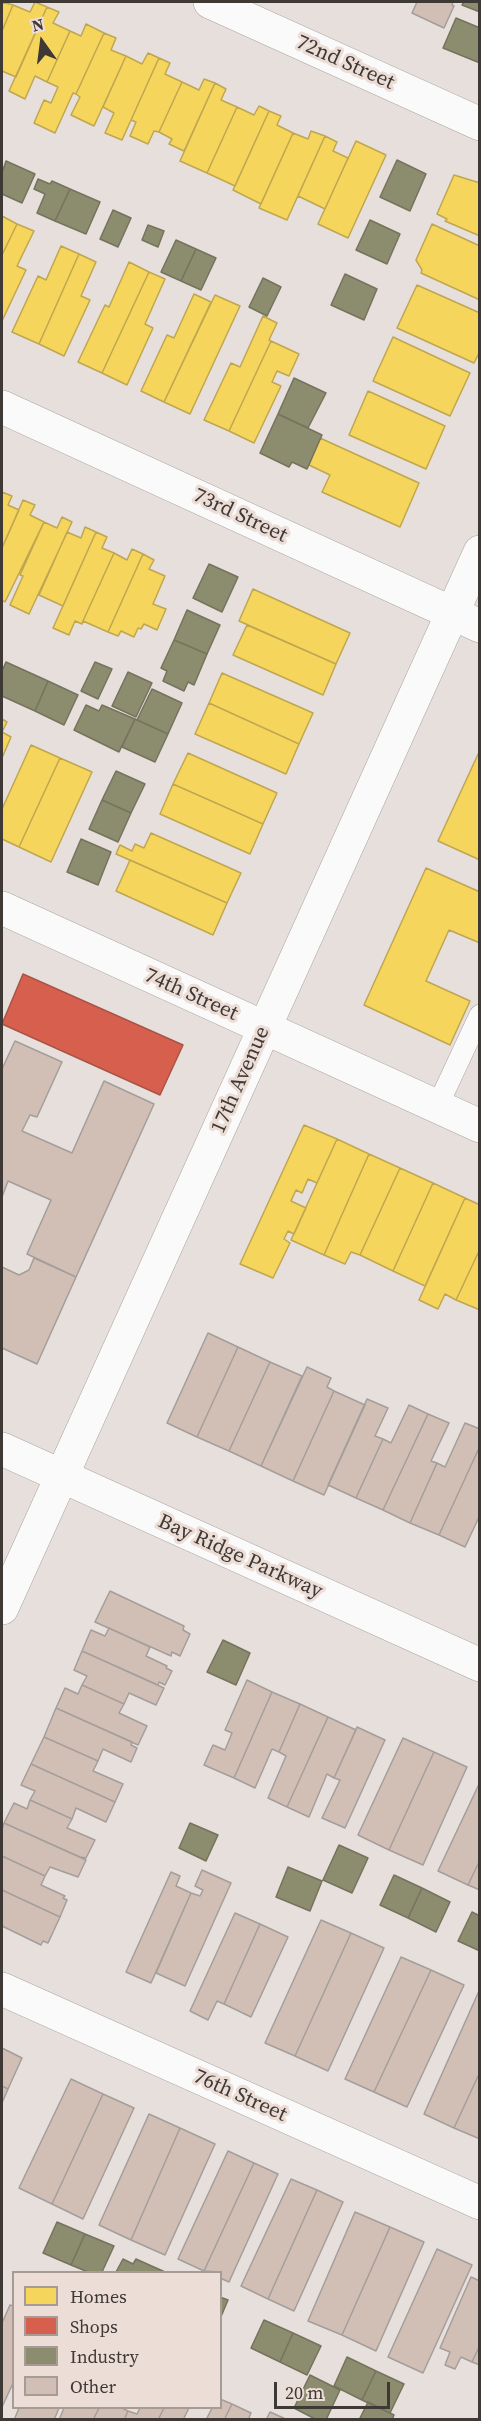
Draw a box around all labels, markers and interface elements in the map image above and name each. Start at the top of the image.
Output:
north arrow [12,12,72,72]
text: N [29,12,46,37]
street label: 72nd Street [292,30,398,96]
street label: 73rd Street [189,483,291,549]
street label: 74th Street [140,963,242,1027]
street label: 17th Avenue [206,1023,276,1137]
street label: Bay Ridge Parkway [154,1509,326,1605]
street label: 76th Street [189,2064,291,2128]
legend [12,2271,222,2409]
text: Homes [70,2284,127,2309]
text: Shops [70,2314,118,2339]
text: Industry [70,2344,139,2369]
scale bar [277,2370,392,2408]
text: Other [70,2374,116,2399]
text: 20 m [285,2380,323,2405]

